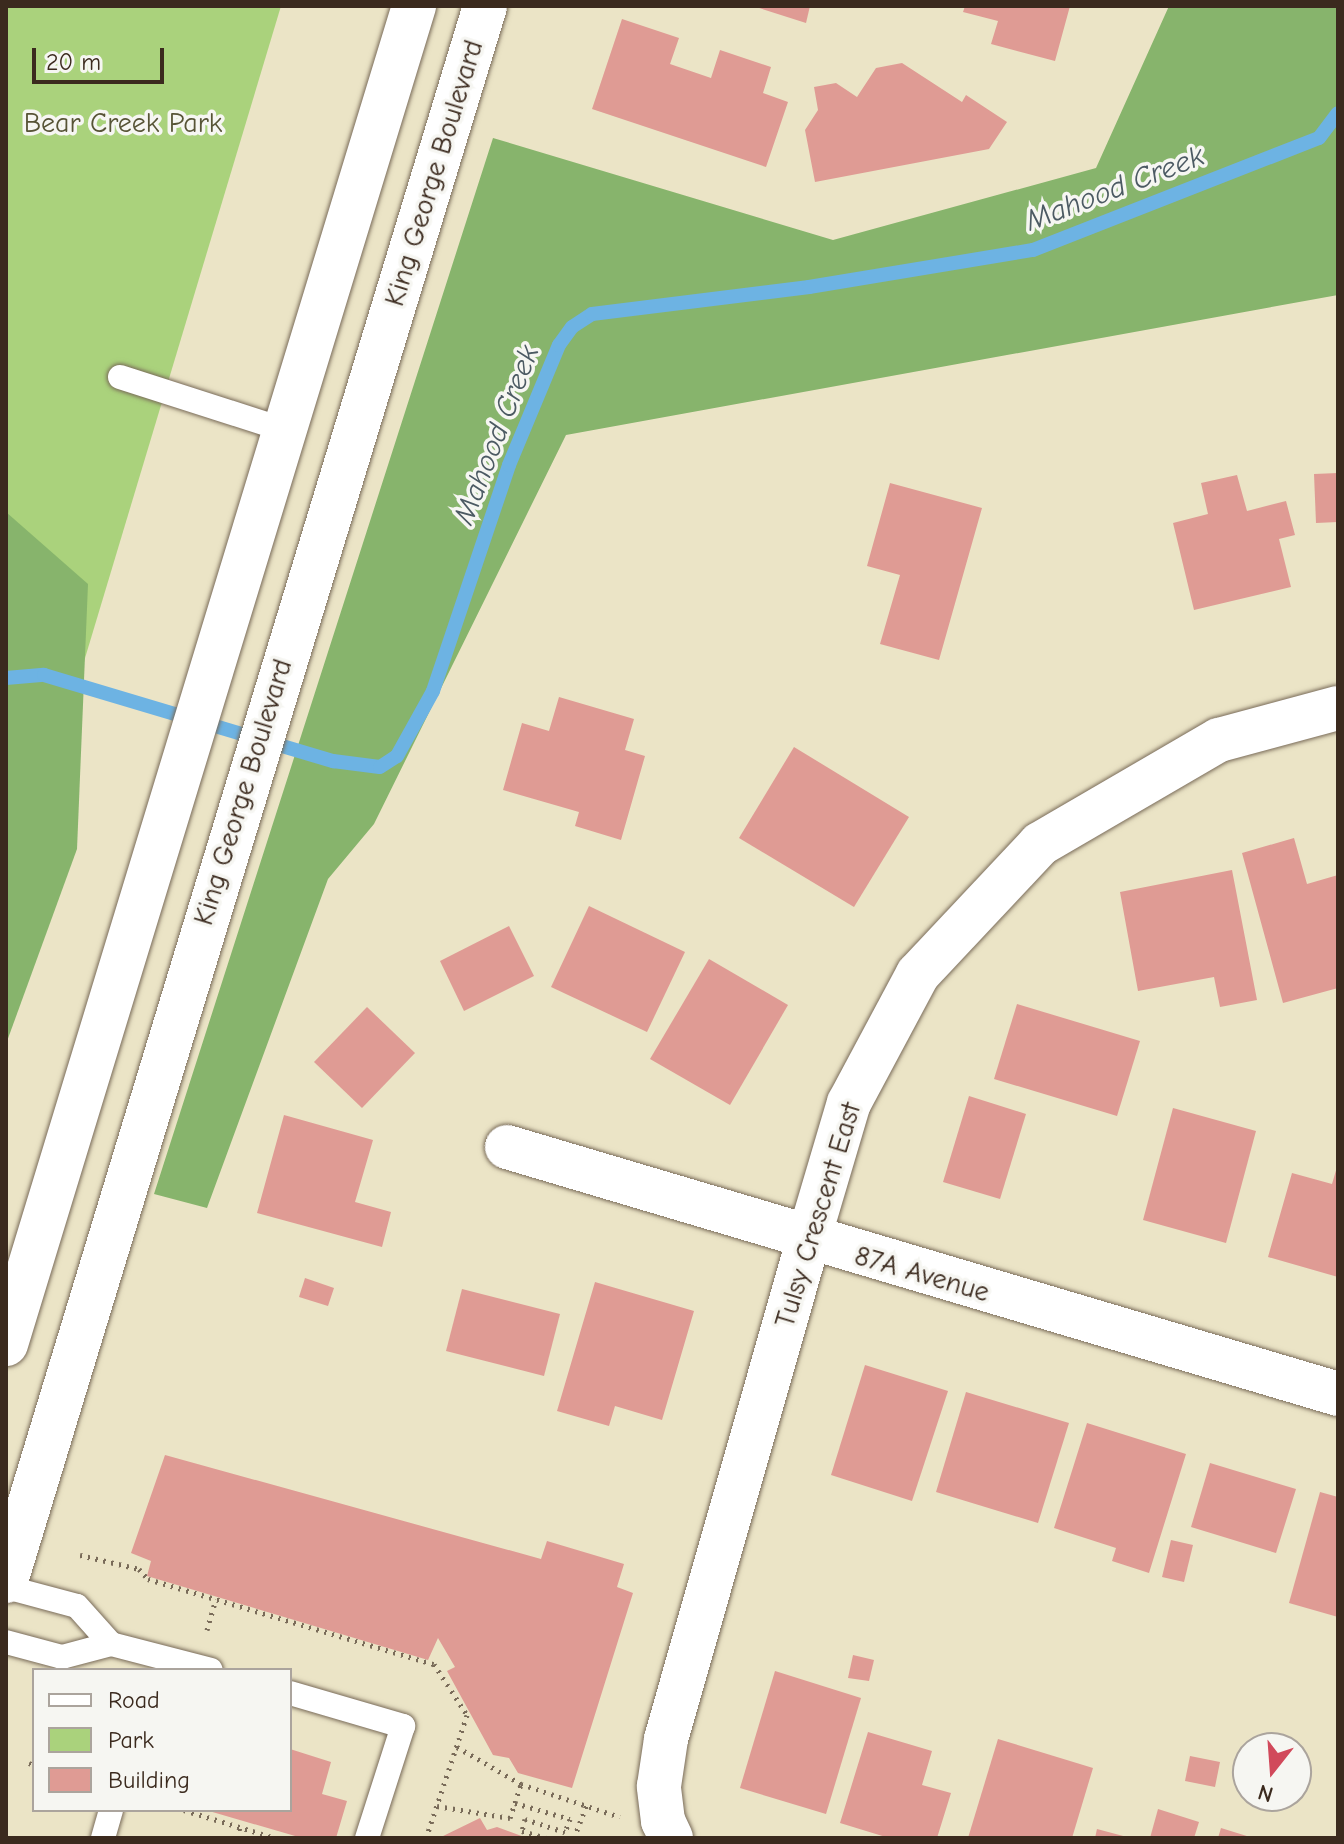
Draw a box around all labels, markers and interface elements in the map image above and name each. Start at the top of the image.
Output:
scale bar [36,32,168,82]
street label: King George Boulevard [378,36,490,310]
text: 20 m [46,48,101,76]
park label: Bear Creek Park [24,106,222,140]
water label: Mahood Creek [1020,138,1210,240]
water label: Mahood Creek [446,340,548,530]
street label: King George Boulevard [187,655,299,929]
street label: Tulsy Crescent East [768,1099,868,1331]
street label: 87A Avenue [851,1239,993,1309]
legend [32,1668,292,1812]
text: Road [108,1686,160,1714]
text: Park [108,1726,154,1754]
north arrow [1232,1732,1312,1812]
text: Building [108,1766,190,1794]
text: N [1255,1779,1276,1808]

